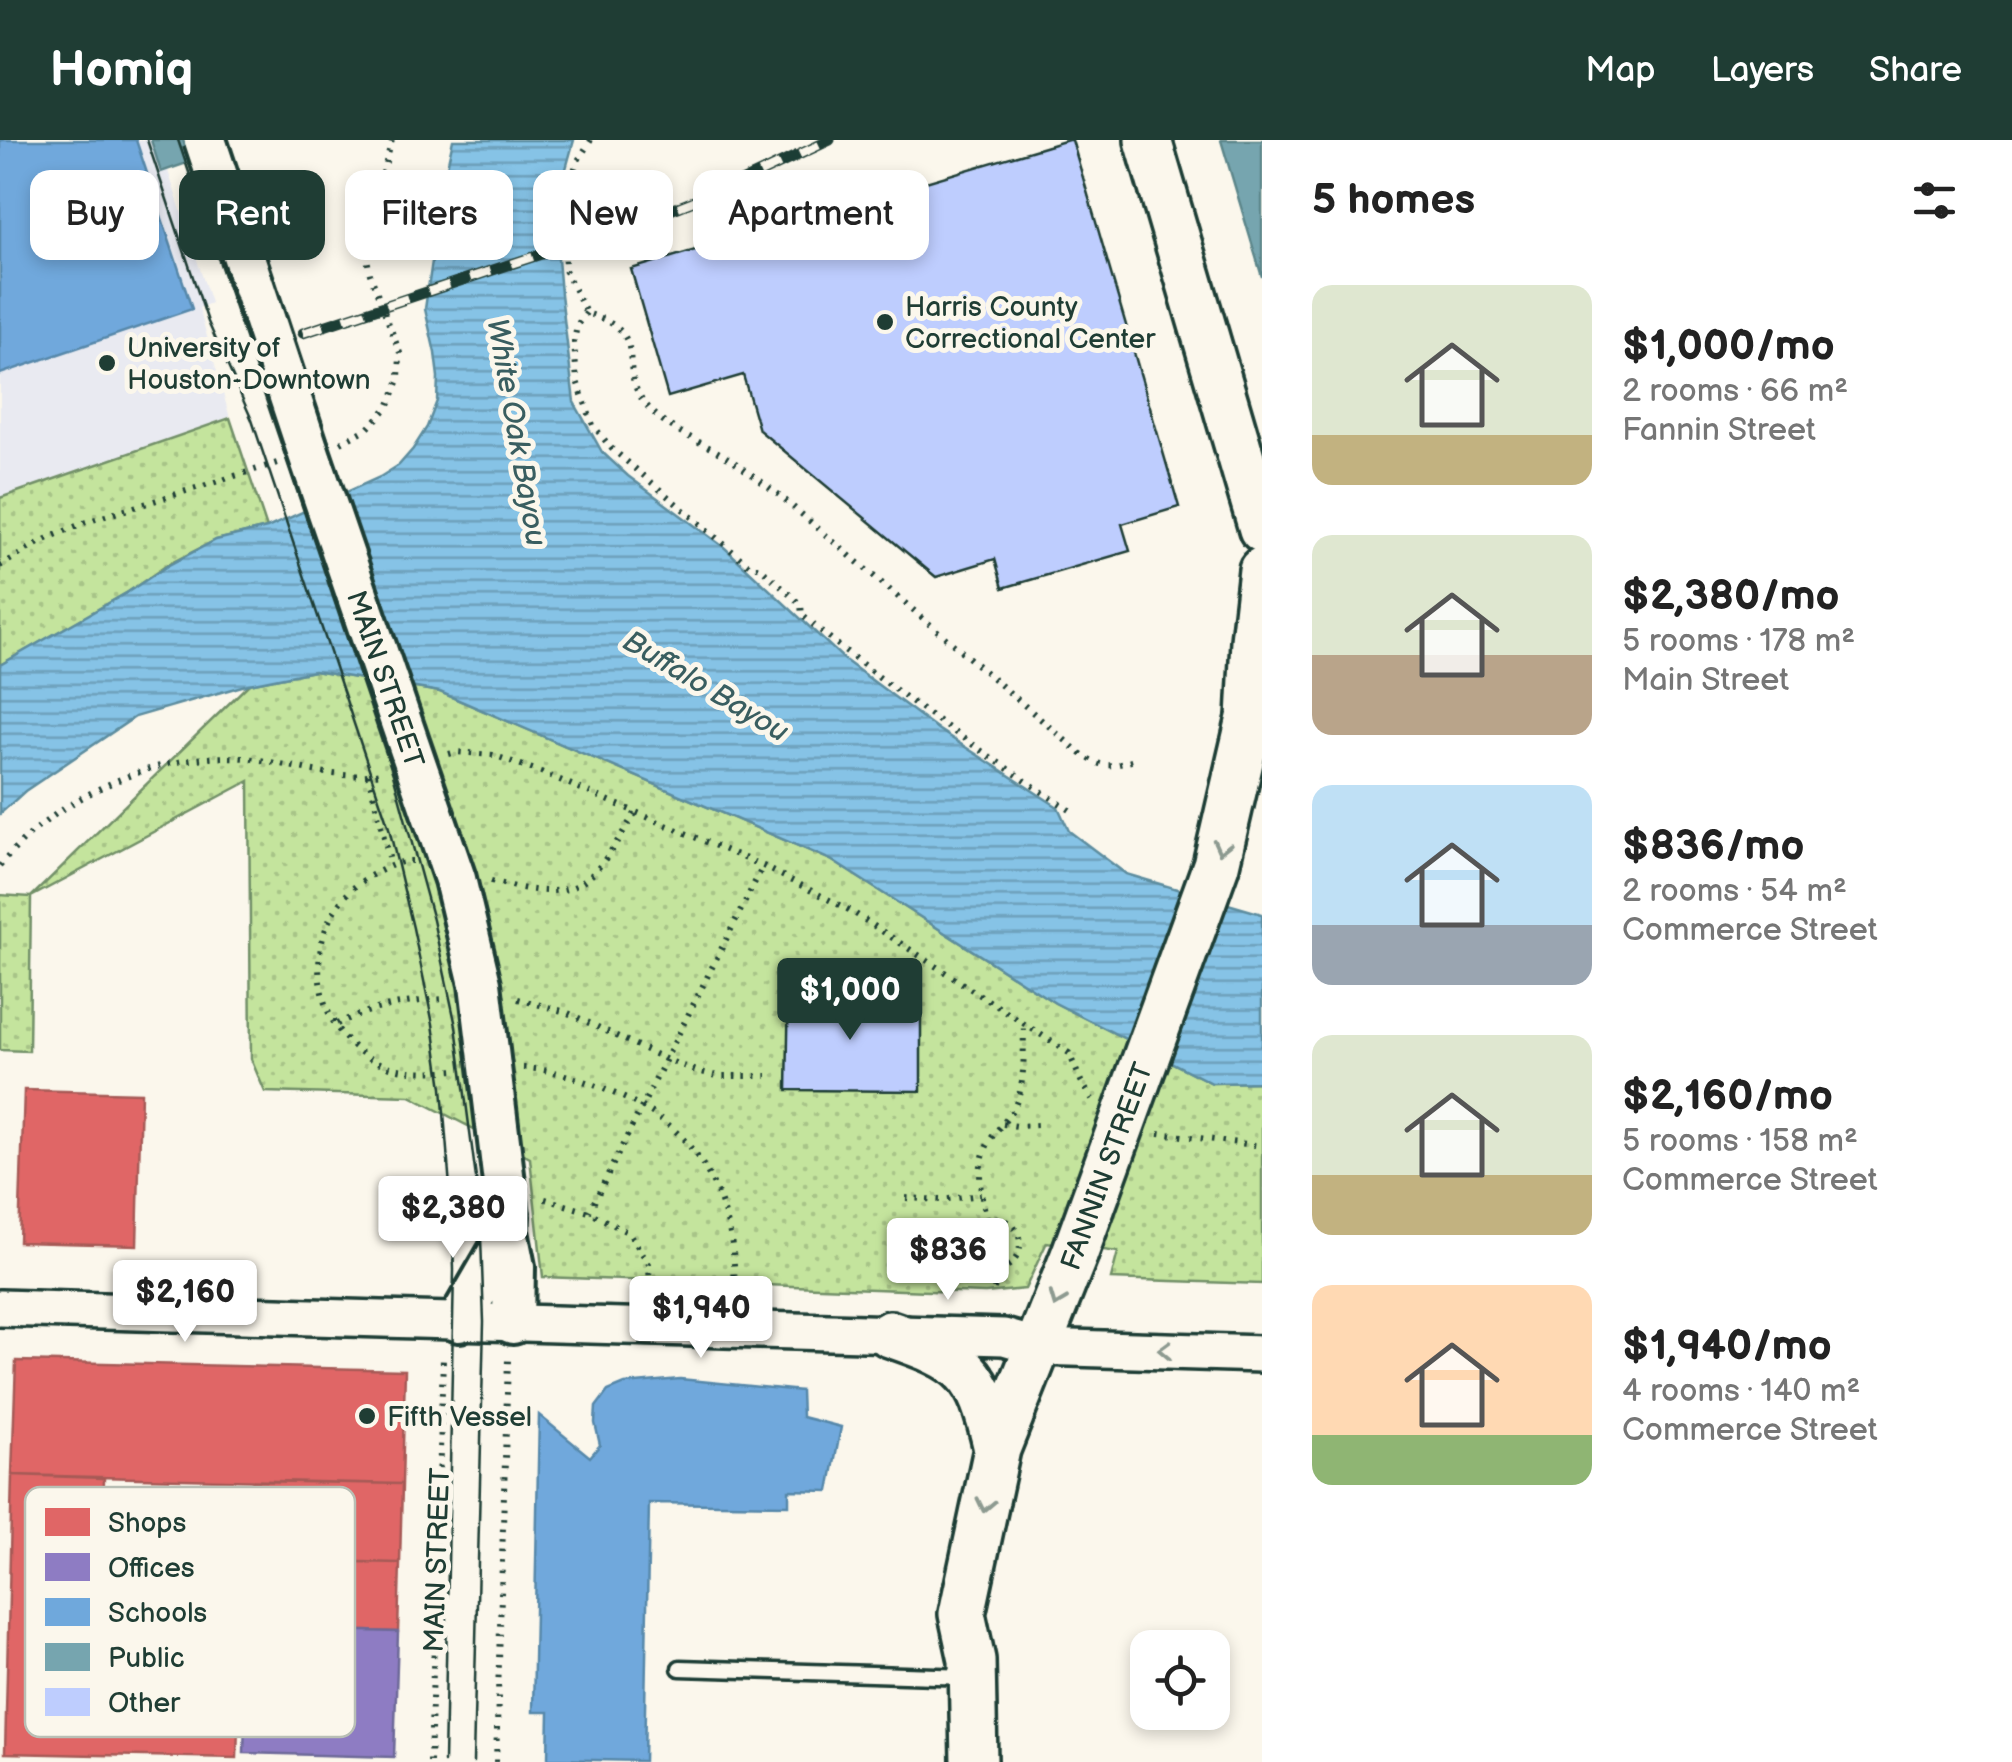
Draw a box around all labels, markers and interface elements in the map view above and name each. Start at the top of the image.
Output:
text: Homiq [50,42,193,99]
text: Map [1585,49,1656,92]
text: Layers [1711,49,1814,92]
text: Share [1869,49,1962,92]
chip: Buy [30,170,159,260]
chip: Rent [179,170,325,260]
chip: Filters [345,170,513,260]
chip: New [533,170,673,260]
chip: Apartment [693,170,929,260]
icon: filters [1907,173,1962,228]
text: 5 homes [1312,175,1475,226]
place label: Harris County Correctional Center [905,291,1156,356]
marker: Harris County Correctional Center [874,311,896,333]
water label: White Oak Bayou [478,316,554,549]
text: $1,000/mo [1622,321,1835,372]
icon: home [1392,325,1512,445]
place label: University of Houston-Downtown [127,332,371,397]
marker: University of Houston-Downtown [96,352,118,374]
text: 2 rooms · 66 m² [1622,372,1848,411]
text: Fannin Street [1622,411,1816,450]
text: $2,380/mo [1622,571,1840,622]
icon: home [1392,575,1512,695]
street label: MAIN STREET [339,587,430,772]
text: 5 rooms · 178 m² [1622,622,1855,661]
water label: Buffalo Bayou [616,623,795,750]
text: Main Street [1622,661,1789,700]
text: $836/mo [1622,821,1804,872]
icon: home [1392,825,1512,945]
one-way arrow [1212,838,1233,855]
text: 2 rooms · 54 m² [1622,872,1847,911]
text: Commerce Street [1622,911,1878,950]
pin: $1,000 [769,958,931,1043]
text: $1,000 [799,971,901,1010]
street label: FANNIN STREET [1055,1058,1160,1275]
text: $2,160/mo [1622,1071,1833,1122]
icon: home [1392,1075,1512,1195]
text: 5 rooms · 158 m² [1622,1122,1858,1161]
text: Commerce Street [1622,1161,1878,1200]
pin: $2,380 [372,1176,534,1261]
text: $2,380 [400,1189,506,1228]
pin: $836 [889,1218,1007,1303]
text: $836 [909,1231,987,1270]
pin: $2,160 [104,1260,266,1345]
text: $2,160 [135,1273,235,1312]
pin: $1,940 [620,1276,782,1361]
text: $1,940 [651,1289,751,1328]
one-way arrow [1048,1290,1069,1307]
text: $1,940/mo [1622,1321,1832,1372]
icon: home [1392,1325,1512,1445]
one-way arrow [1156,1340,1172,1361]
text: 4 rooms · 140 m² [1622,1372,1860,1411]
place label: Fifth Vessel [387,1401,532,1434]
marker: Fifth Vessel [356,1405,378,1427]
text: Commerce Street [1622,1411,1878,1450]
street label: MAIN STREET [418,1467,457,1653]
legend [25,1487,355,1737]
one-way arrow [976,1496,997,1513]
text: Shops [108,1507,187,1540]
text: Offices [108,1552,195,1585]
text: Schools [108,1597,207,1630]
map controls [1130,1630,1230,1730]
button: locate [1130,1630,1230,1730]
text: Public [108,1642,185,1675]
text: Other [108,1687,181,1720]

